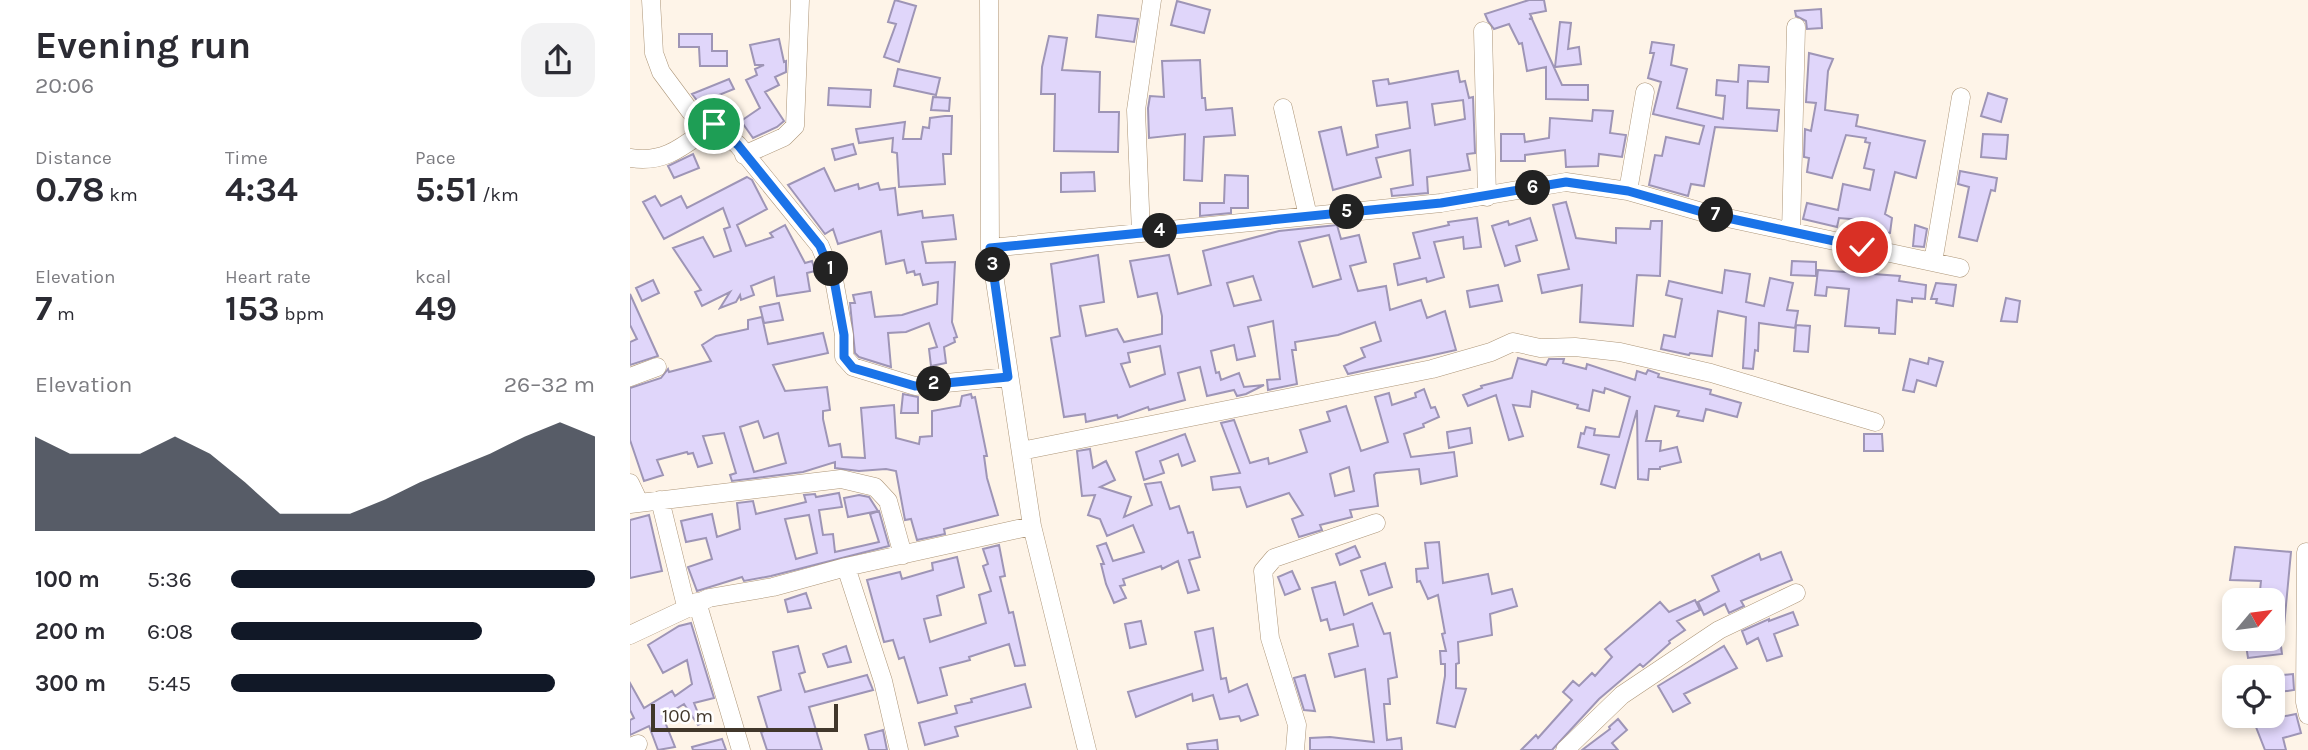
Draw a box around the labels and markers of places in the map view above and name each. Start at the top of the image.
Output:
pin [684,94,744,154]
pin: 6 [1516,170,1550,206]
pin: 5 [1330,194,1364,230]
pin: 7 [1698,198,1734,232]
pin: 4 [1142,214,1178,248]
pin [1832,217,1892,277]
pin: 3 [976,247,1010,282]
pin: 1 [814,252,848,286]
pin: 2 [916,366,952,402]

